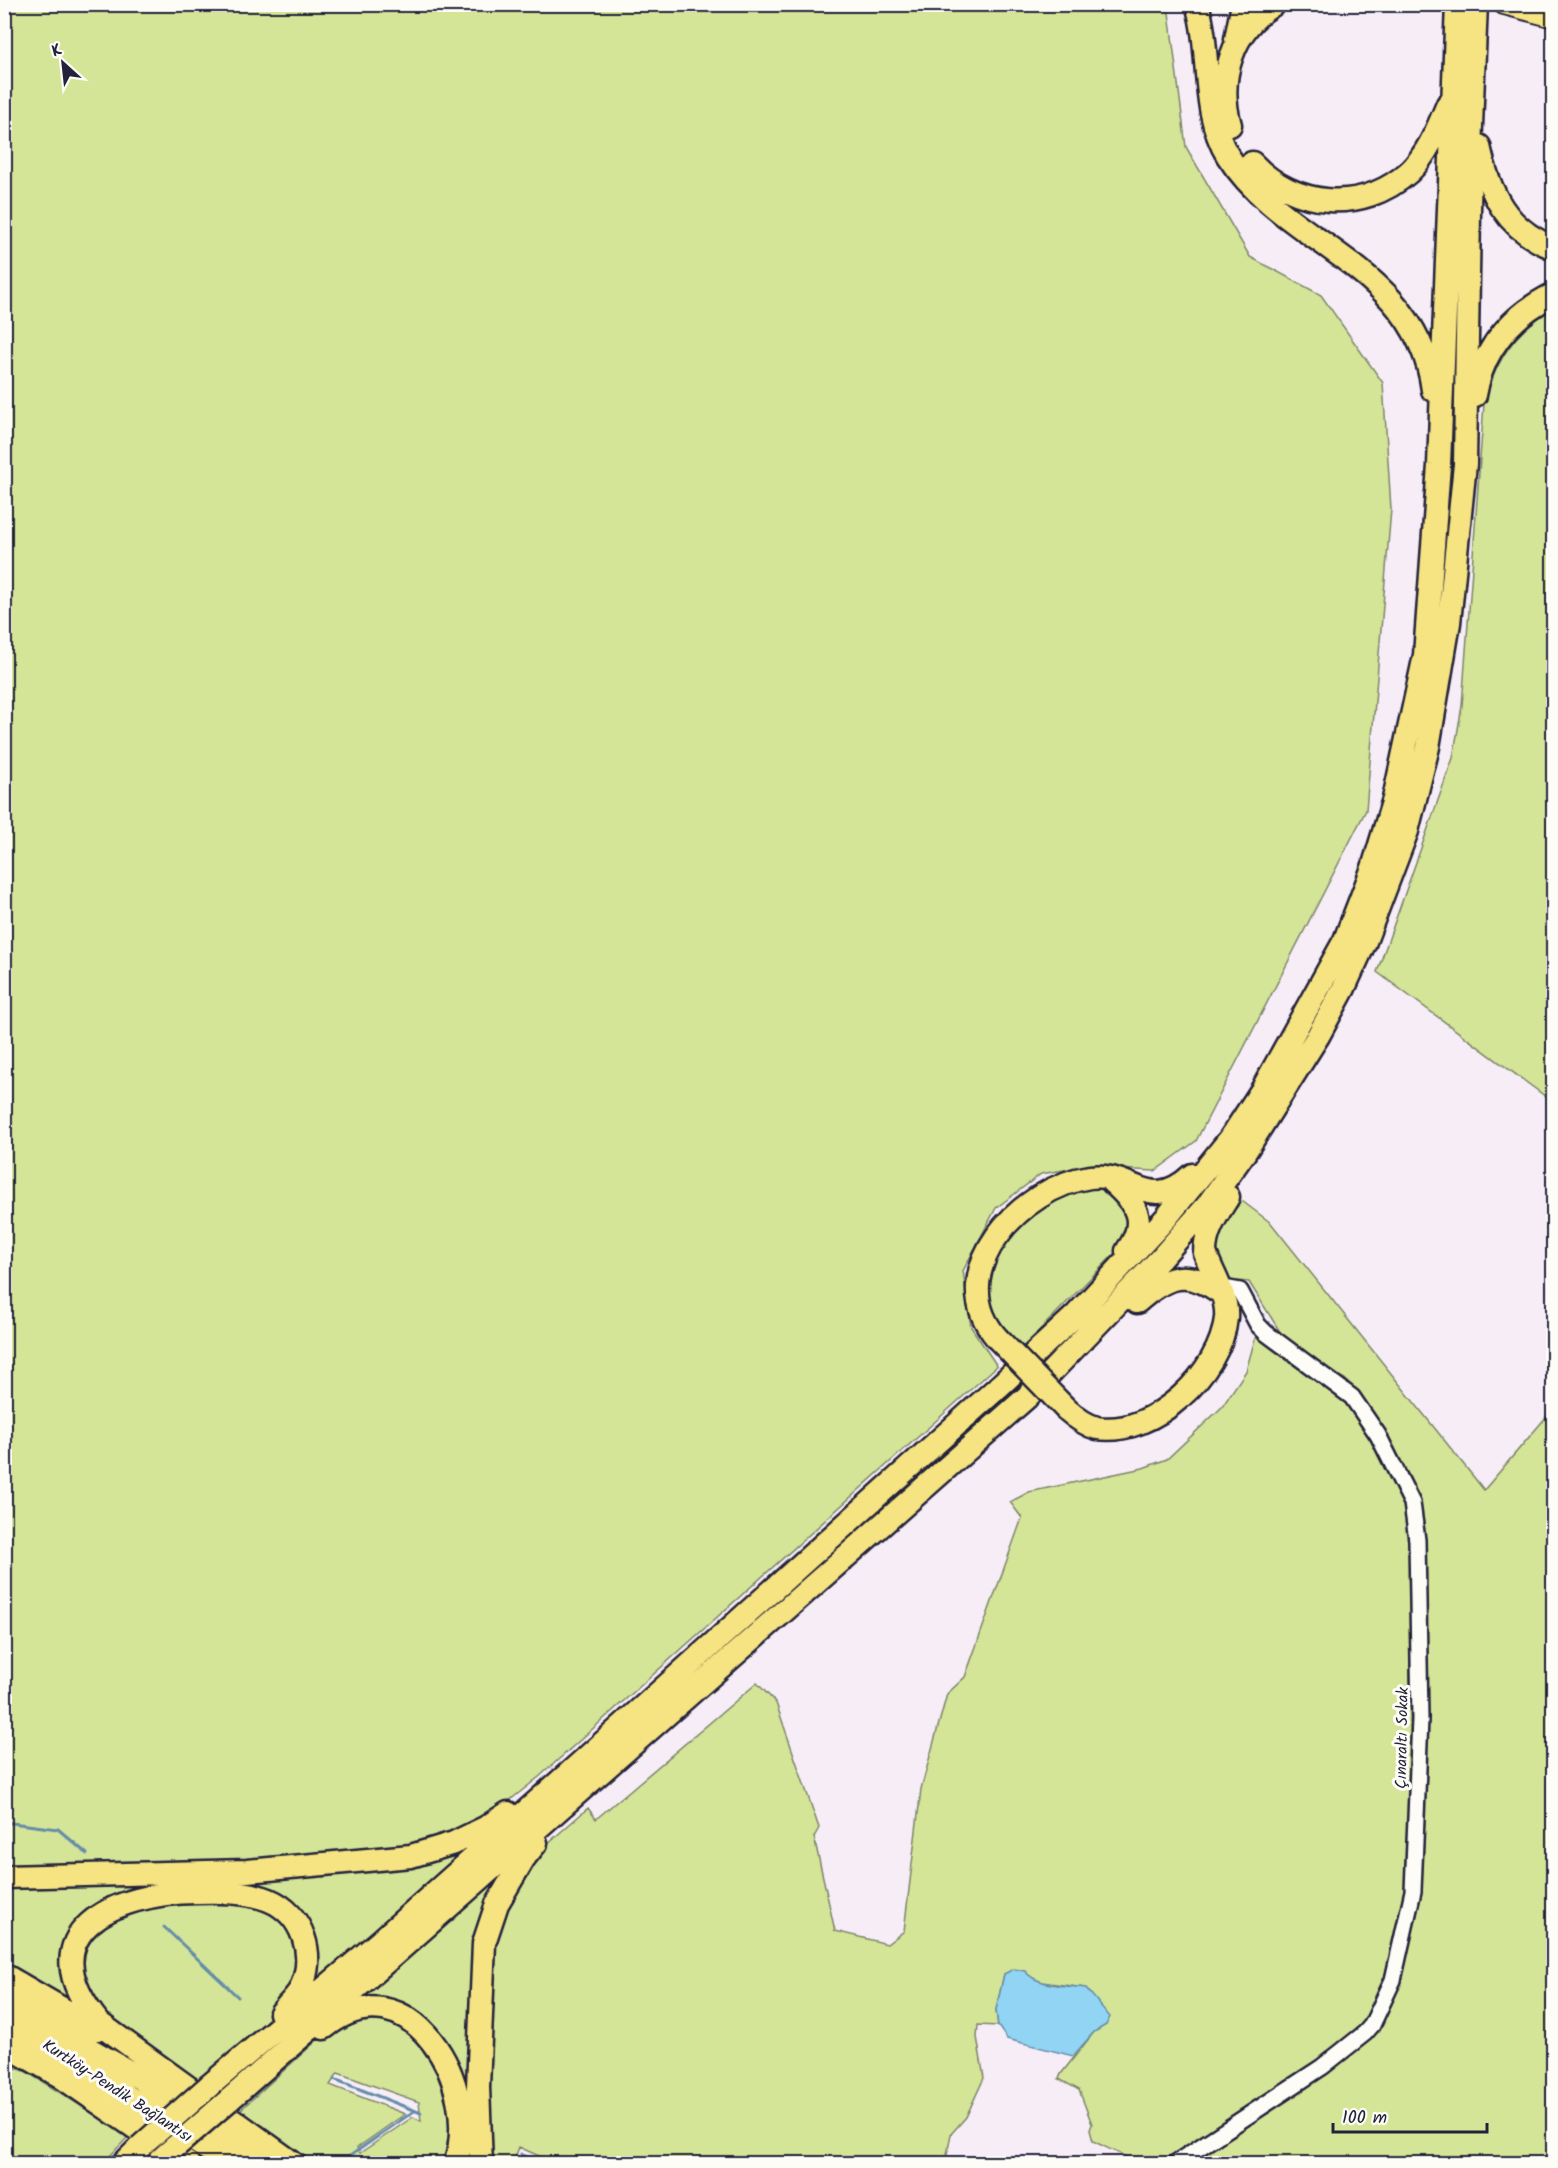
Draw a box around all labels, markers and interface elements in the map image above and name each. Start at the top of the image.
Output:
north arrow [33,33,93,93]
text: K [47,37,67,64]
street label: Çınaraltı Sokak [1389,1687,1416,1789]
street label: Kurtköy-Pendik Bağlantısı [37,2033,197,2149]
scale bar [1333,2096,1488,2134]
text: 100 m [1342,2104,1387,2133]

